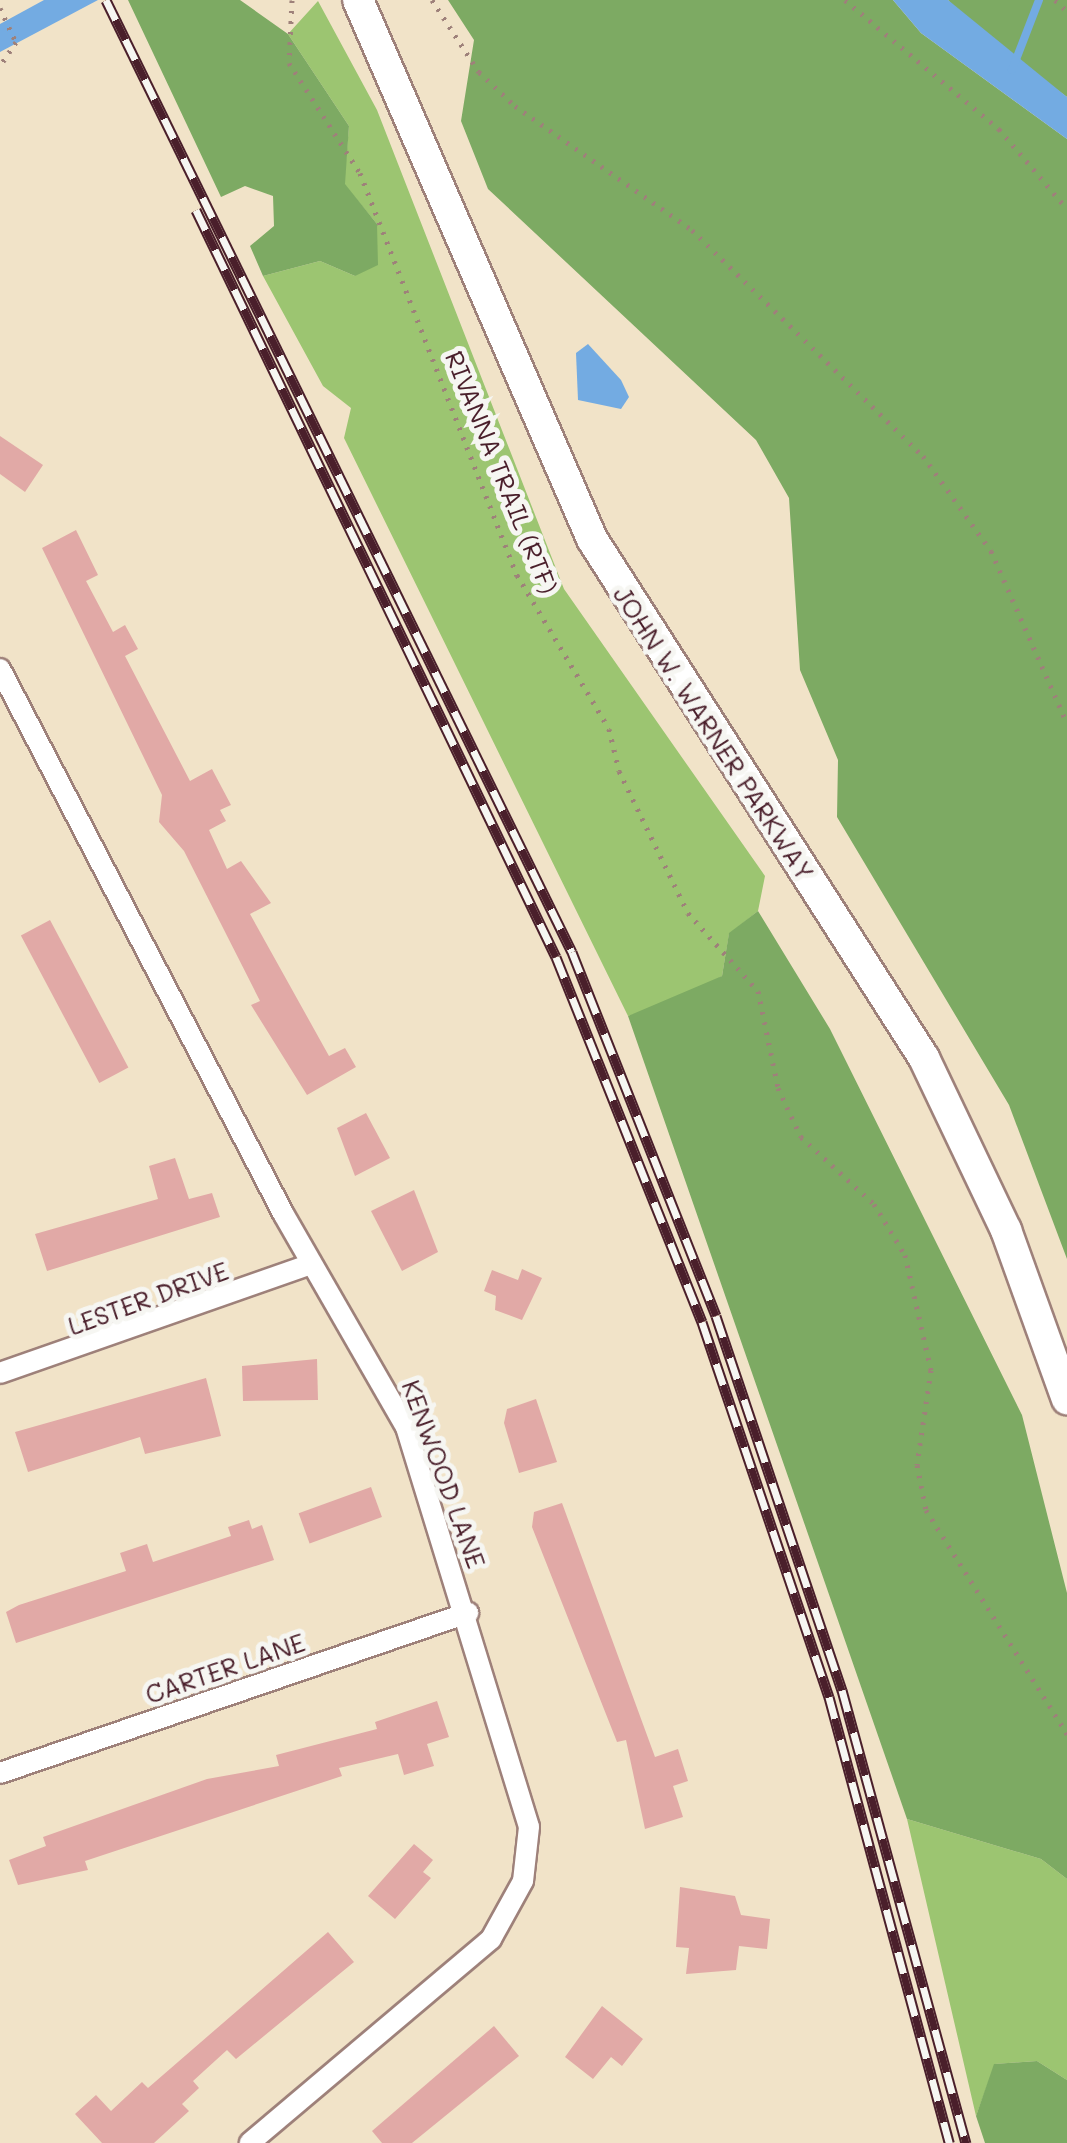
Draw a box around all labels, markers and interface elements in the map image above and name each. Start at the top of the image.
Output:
street label: RIVANNA TRAIL (RTF) [440,346,564,598]
street label: JOHN W. WARNER PARKWAY [608,580,820,886]
street label: LESTER DRIVE [64,1255,232,1341]
street label: KENWOOD LANE [396,1376,492,1572]
street label: CARTER LANE [141,1627,309,1709]

